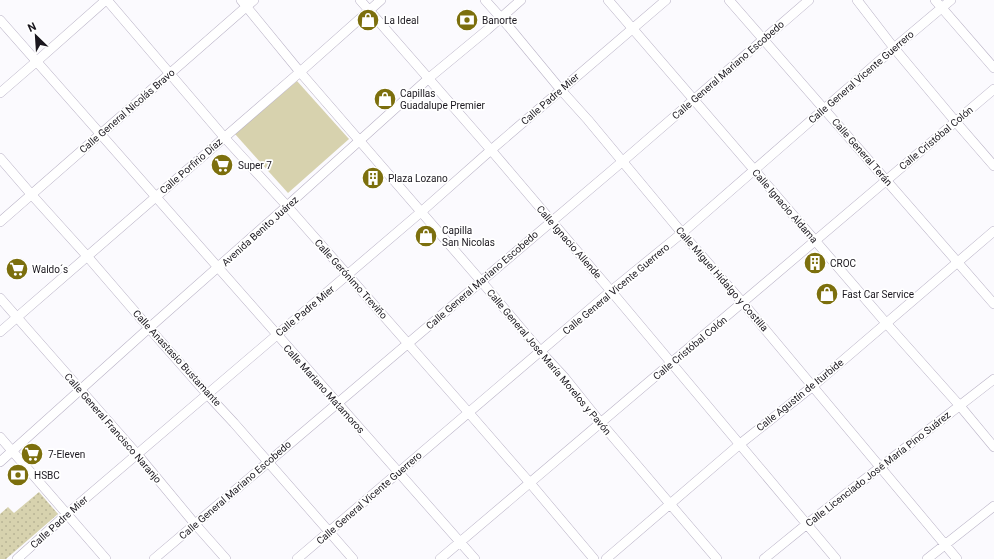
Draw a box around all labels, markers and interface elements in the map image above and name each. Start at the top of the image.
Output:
shop icon: La Ideal [355,7,381,33]
bank icon: Banorte [454,7,480,33]
place label: La Ideal [384,15,419,26]
place label: Banorte [482,15,517,26]
north arrow [16,16,56,56]
street label: Calle General Mariano Escobedo [670,18,786,121]
text: N [26,20,38,35]
street label: Calle General Vicente Guerrero [806,28,916,126]
street label: Calle General Nicolás Bravo [77,67,177,155]
street label: Calle Padre Mier [519,71,582,127]
shop icon: Capillas Guadalupe Premier [372,86,398,112]
place label: Capillas Guadalupe Premier [400,88,486,111]
street label: Calle Cristóbal Colón [897,104,975,172]
street label: Calle General Terán [830,116,894,188]
street label: Calle Porfirio Díaz [158,136,224,196]
supermarket icon: Super 7 [209,152,235,178]
place label: Super 7 [238,160,272,171]
building icon: Plaza Lozano [360,165,386,191]
street label: Calle Ignacio Aldama [750,167,820,245]
place label: Plaza Lozano [388,173,448,184]
street label: Avenida Benito Juárez [220,194,300,268]
street label: Calle Ignacio Allende [534,203,604,281]
shop icon: Capilla San Nicolas [413,223,439,249]
place label: Capilla San Nicolas [442,225,495,248]
street label: Calle Miguel Hidalgo y Costilla [674,225,770,333]
street label: Calle General Mariano Escobedo [424,228,540,331]
street label: Calle Gerónimo Treviño [312,237,390,321]
street label: Calle General Vicente Guerrero [561,241,672,337]
building icon: CROC [802,250,828,276]
supermarket icon: Waldo´s [4,256,30,282]
place label: CROC [830,258,857,269]
place label: Waldo´s [32,264,68,275]
shop icon: Fast Car Service [814,281,840,307]
street label: Calle Padre Mier [274,283,337,339]
street label: Calle General Jose María Morelos y Pavón [485,287,613,437]
place label: Fast Car Service [842,289,914,300]
street label: Calle Anastasio Bustamante [131,308,223,408]
street label: Calle Cristóbal Colón [651,314,729,382]
street label: Calle Mariano Matamoros [281,342,367,436]
street label: Calle Agustín de Iturbide [754,357,846,433]
street label: Calle General Francisco Naranjo [62,371,164,485]
street label: Calle Licenciado José María Pino Suárez [804,409,952,529]
street label: Calle General Mariano Escobedo [177,438,293,541]
supermarket icon: 7-Eleven [19,441,45,467]
place label: 7-Eleven [48,449,85,460]
street label: Calle General Vicente Guerrero [314,449,424,547]
bank icon: HSBC [5,462,31,488]
place label: HSBC [34,470,60,481]
street label: Calle Padre Mier [28,493,90,550]

